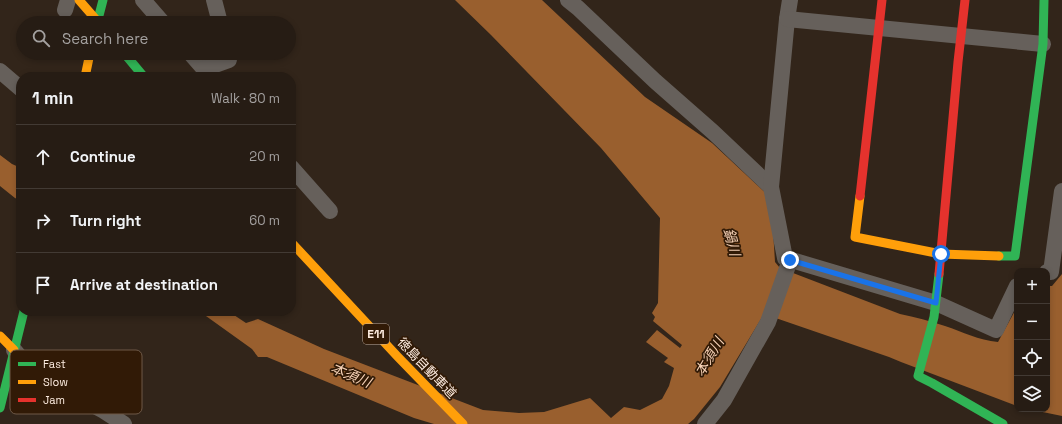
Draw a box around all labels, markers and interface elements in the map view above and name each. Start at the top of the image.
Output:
search box [16,16,296,60]
icon: search [30,27,52,49]
text: Search here [62,29,148,48]
text: 1 min [32,87,74,109]
text: Walk · 80 m [211,90,280,107]
icon: ahead [32,146,54,168]
text: Continue [70,147,136,166]
text: 20 m [249,148,280,165]
icon: right [32,210,54,232]
text: Turn right [70,211,141,230]
text: 60 m [249,212,280,229]
water label: 鍋川 [720,226,745,260]
route start [932,245,950,263]
route end [781,251,799,269]
map controls [1014,268,1050,412]
button: + [1014,268,1050,304]
icon: arrive [32,274,54,296]
text: Arrive at destination [70,275,218,294]
button: − [1014,304,1050,340]
road number: E11 [363,324,389,344]
water label: 本須川 [690,333,729,380]
street label: 徳島自動車道 [394,334,460,402]
button: locate [1014,340,1050,376]
legend [10,350,142,414]
text: Fast [43,357,66,371]
water label: 本須川 [328,359,376,392]
text: Slow [43,375,68,389]
button: layers [1014,376,1050,412]
text: Jam [43,393,65,407]

